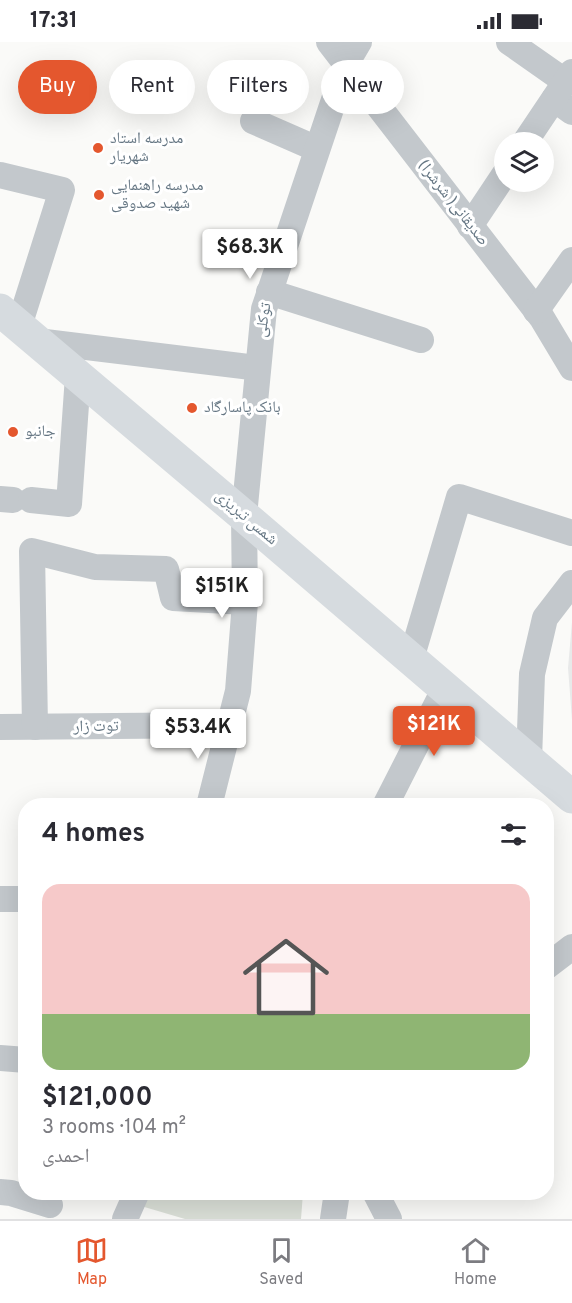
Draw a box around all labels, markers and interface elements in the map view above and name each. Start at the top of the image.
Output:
text: 17:31 [30,8,78,35]
chip: Buy [18,60,97,114]
chip: Rent [109,60,195,114]
chip: Filters [207,60,309,114]
chip: New [321,60,404,114]
place label: مدرسه استاد شهریار [109,129,183,167]
map controls [494,132,554,192]
button: layers [494,132,554,192]
marker: مدرسه استاد شهریار [91,141,105,155]
street label: (شرشرا )صدیقانی [413,156,493,250]
place label: مدرسه راهنمایی شهید صدوقی [111,176,204,214]
marker: مدرسه راهنمایی شهید صدوقی [92,188,106,202]
pin: $68.3K [201,229,299,280]
text: $68.3K [216,235,284,261]
street label: توکلی [251,301,277,339]
place label: بانک پاسارگاد [204,398,281,418]
marker: بانک پاسارگاد [185,401,199,415]
place label: جانبو [25,422,56,442]
marker: جانبو [6,425,20,439]
street label: شمس تبریزی [211,486,281,550]
pin: $151K [180,568,264,619]
text: $151K [195,574,249,600]
pin: $121K [392,706,476,757]
pin: $53.4K [149,709,247,760]
text: $121K [407,712,461,738]
text: $53.4K [164,715,232,741]
street label: توت زار [72,717,119,737]
text: 4 homes [42,818,145,851]
icon: filters [497,818,530,851]
icon: home [232,923,340,1031]
text: $121,000 [42,1082,153,1115]
text: 3 rooms · 104 m² [42,1115,186,1141]
text: احمدی [42,1144,90,1170]
tab: Map [75,1234,108,1290]
tab: Saved [259,1234,303,1290]
tab: Home [454,1234,497,1290]

